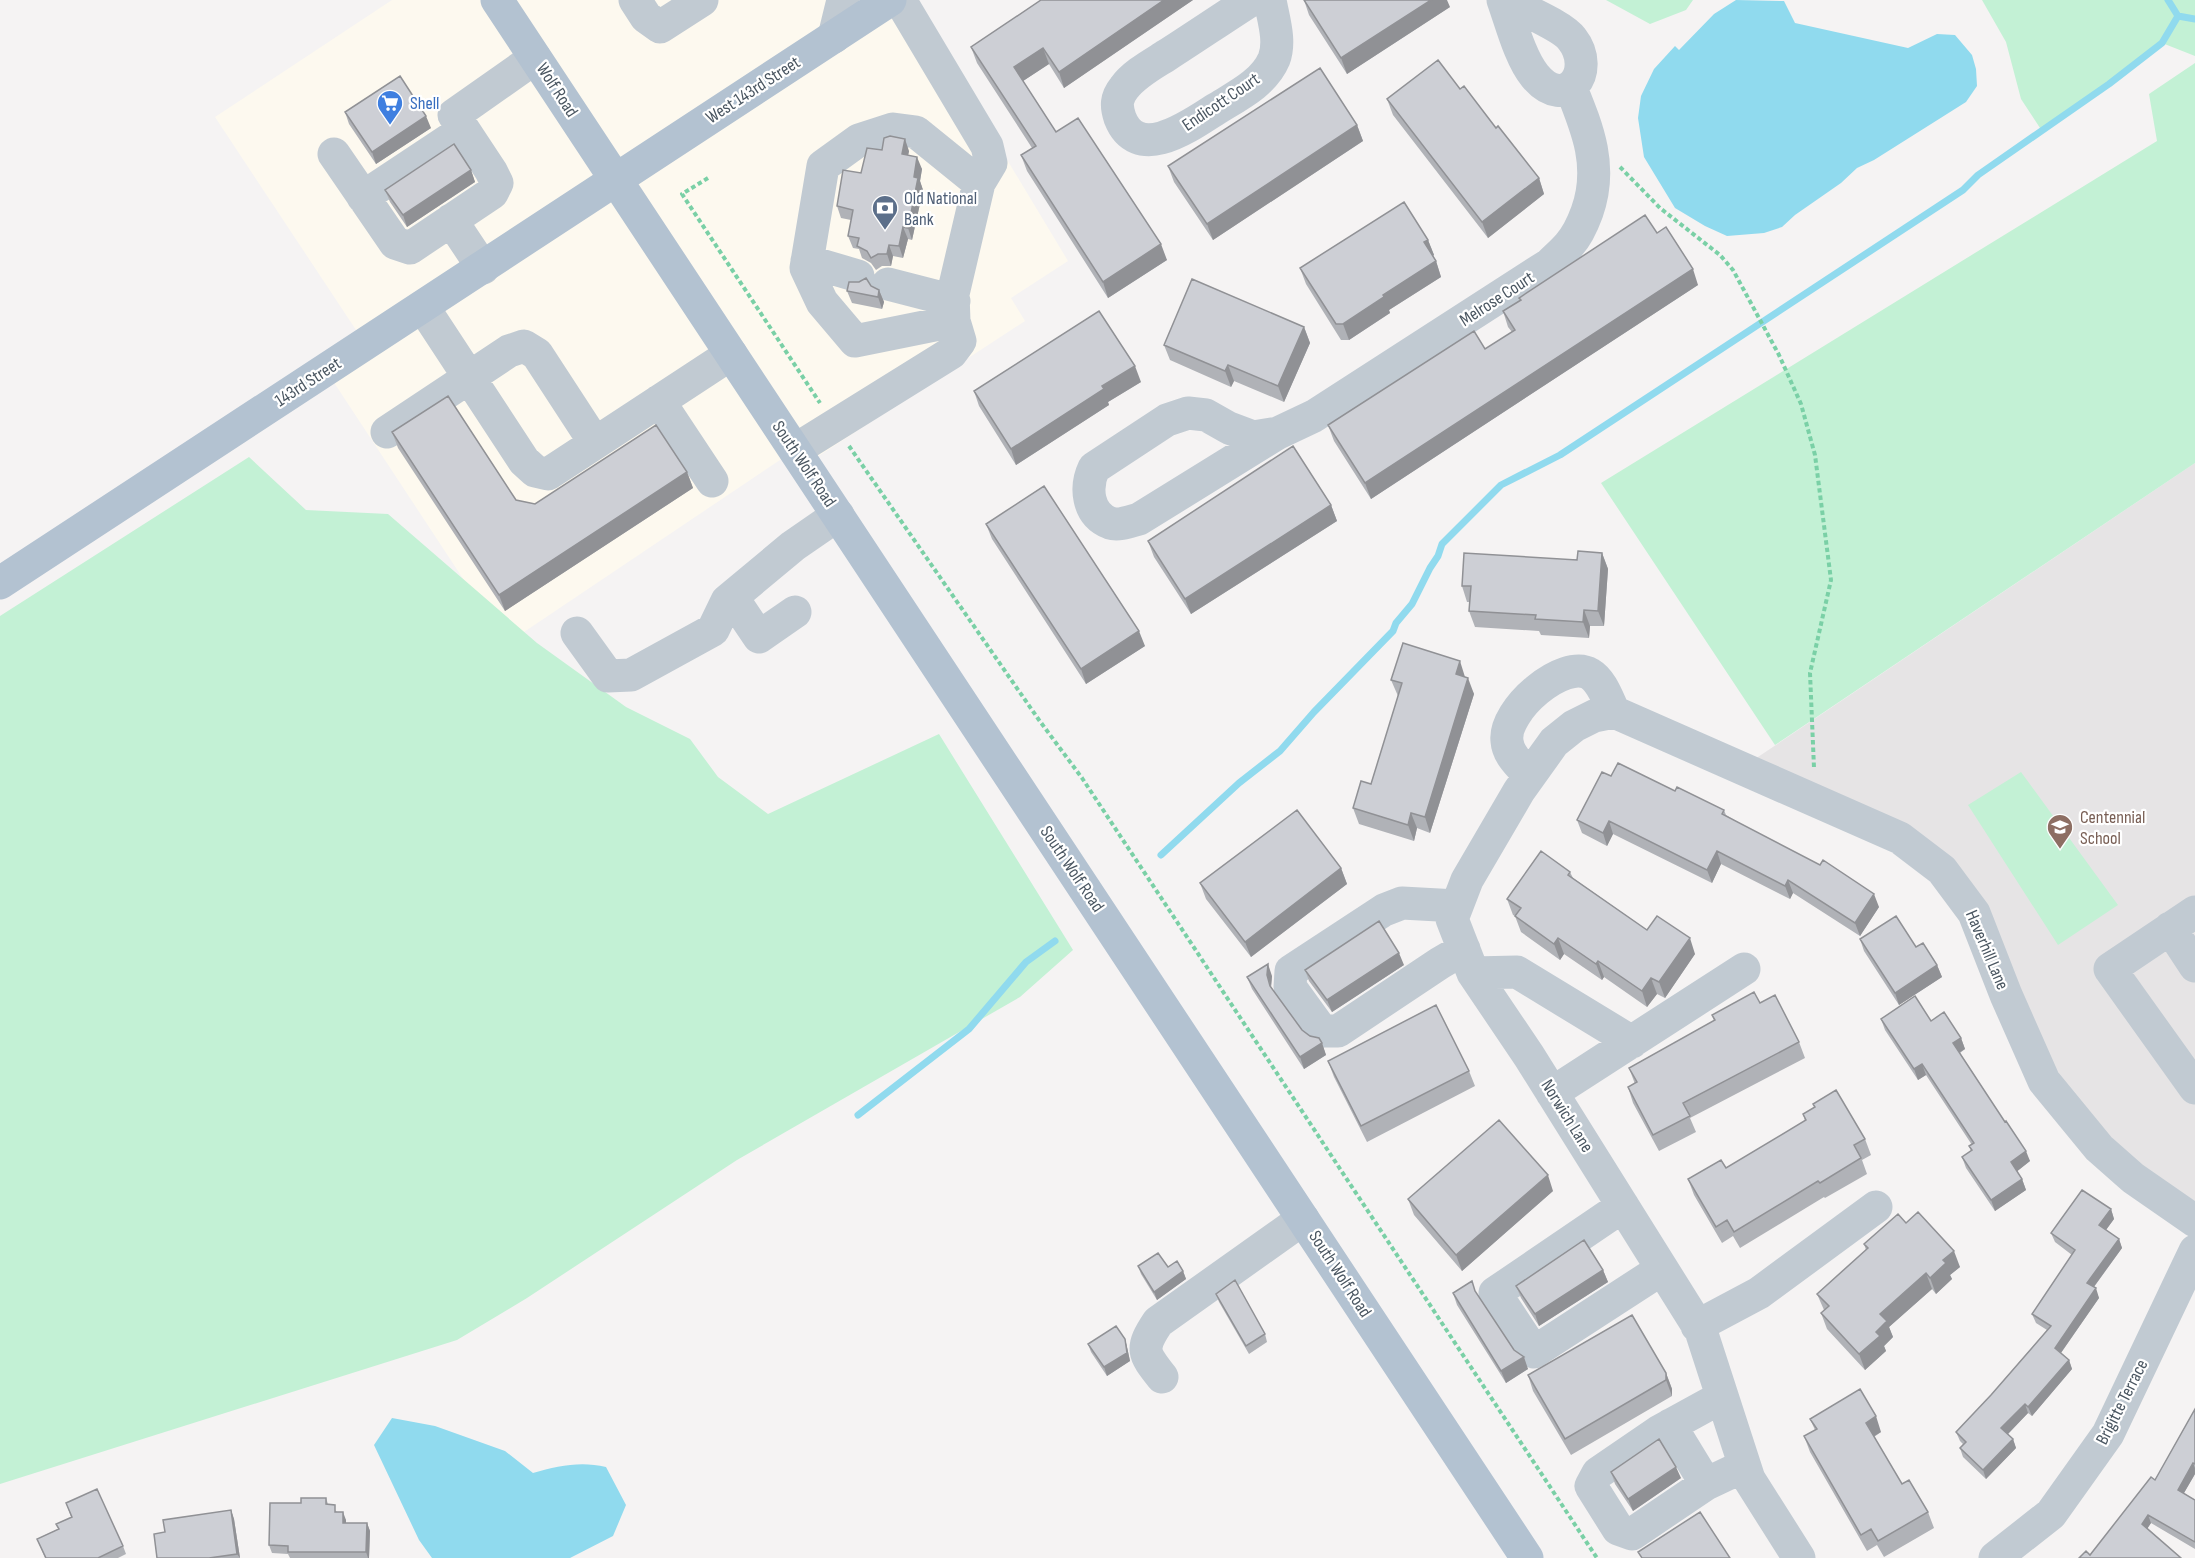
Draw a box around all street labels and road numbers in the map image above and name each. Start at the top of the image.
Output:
street label: West 143rd Street [702,51,804,128]
street label: Wolf Road [532,59,582,121]
street label: Endicott Court [1178,68,1264,136]
street label: Melrose Court [1456,267,1539,331]
street label: 143rd Street [271,353,345,411]
street label: South Wolf Road [768,417,840,511]
street label: South Wolf Road [1036,822,1108,916]
street label: Haverhill Lane [1961,907,2013,993]
street label: Norwich Lane [1536,1076,1598,1156]
street label: South Wolf Road [1304,1227,1376,1321]
street label: Brigitte Terrace [2092,1356,2152,1448]

